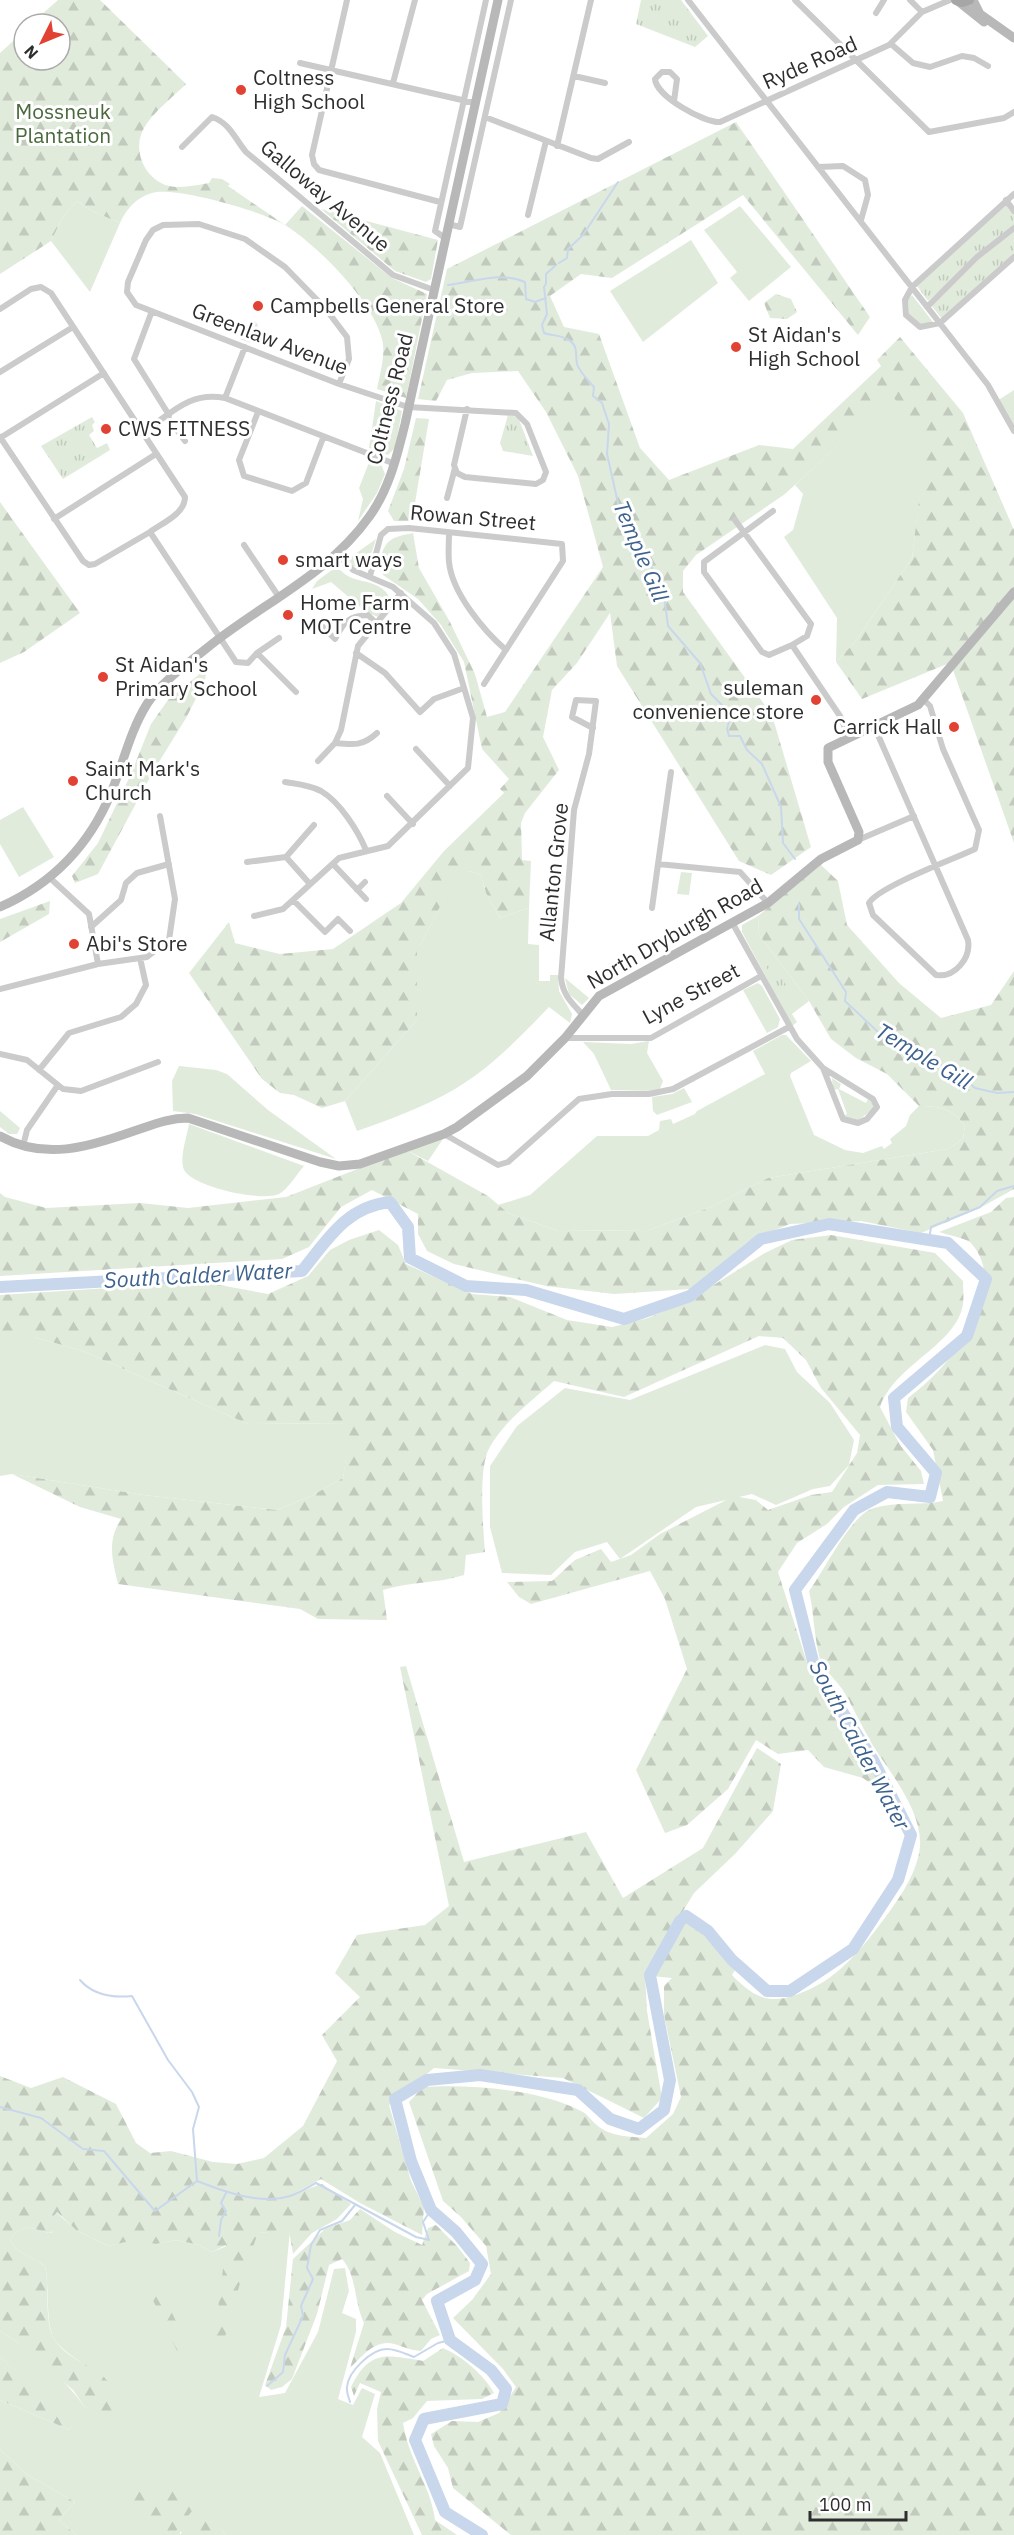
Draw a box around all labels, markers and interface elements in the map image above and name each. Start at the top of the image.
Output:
north arrow [12,12,72,72]
street label: Ryde Road [758,29,861,95]
text: N [20,41,42,63]
place label: Coltness High School [253,63,365,115]
marker: Coltness High School [234,83,248,97]
park label: Mossneuk Plantation [15,97,111,149]
street label: Galloway Avenue [255,133,396,258]
place label: Campbells General Store [270,291,504,319]
street label: Greenlaw Avenue [188,295,353,381]
marker: Campbells General Store [251,299,265,313]
place label: St Aidan's High School [748,320,860,372]
street label: Coltness Road [359,330,419,468]
marker: St Aidan's High School [729,340,743,354]
place label: CWS FITNESS [118,414,250,442]
marker: CWS FITNESS [99,422,113,436]
water label: Temple Gill [607,496,676,606]
street label: Rowan Street [409,498,537,536]
place label: smart ways [295,545,403,573]
marker: smart ways [276,553,290,567]
place label: Home Farm MOT Centre [300,588,411,640]
marker: Home Farm MOT Centre [281,608,295,622]
place label: St Aidan's Primary School [115,650,258,702]
marker: St Aidan's Primary School [96,670,110,684]
place label: suleman convenience store [633,673,804,725]
marker: suleman convenience store [809,693,823,707]
place label: Carrick Hall [833,712,942,740]
marker: Carrick Hall [947,720,961,734]
place label: Saint Mark's Church [85,754,200,806]
marker: Saint Mark's Church [66,774,80,788]
street label: Allanton Grove [532,801,574,943]
street label: North Dryburgh Road [581,871,768,995]
place label: Abi's Store [86,929,188,957]
marker: Abi's Store [67,937,81,951]
street label: Lyne Street [637,956,744,1030]
water label: Temple Gill [871,1015,978,1096]
water label: South Calder Water [103,1255,294,1294]
water label: South Calder Water [803,1655,918,1836]
scale bar [810,2484,906,2522]
text: 100 m [819,2493,871,2516]

